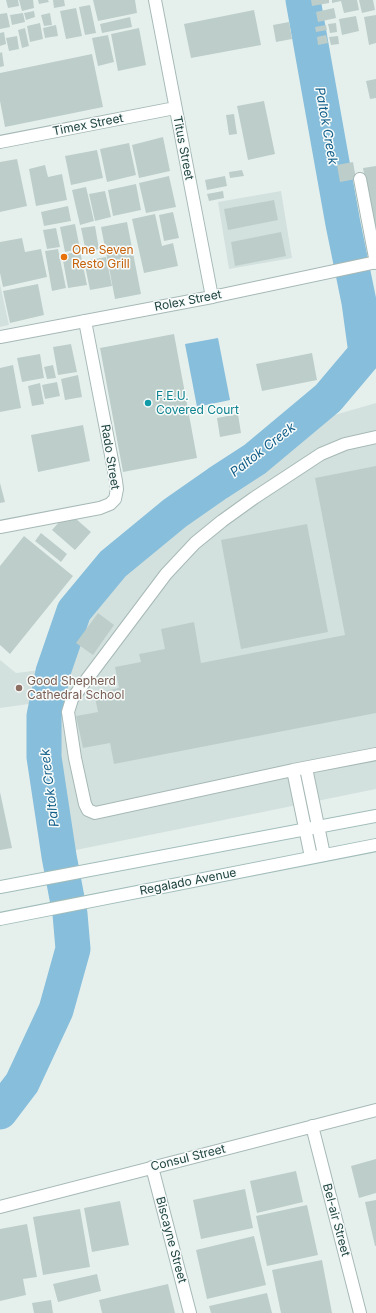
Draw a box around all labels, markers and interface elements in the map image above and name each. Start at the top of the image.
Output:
water label: Paltok Creek [311,86,341,166]
street label: Timex Street [51,111,125,139]
street label: Titus Street [170,115,196,181]
place label: One Seven Resto Grill [72,243,134,271]
marker: One Seven Resto Grill [59,252,69,262]
street label: Rolex Street [153,287,223,315]
place label: F.E.U. Covered Court [156,389,239,417]
marker: F.E.U. Covered Court [143,398,153,408]
water label: Paltok Creek [227,420,299,480]
street label: Rado Street [98,423,122,491]
place label: Good Shepherd Cathedral School [27,674,124,702]
marker: Good Shepherd Cathedral School [14,683,24,693]
water label: Paltok Creek [37,748,63,828]
street label: Regalado Avenue [138,866,238,898]
street label: Consul Street [149,1142,227,1174]
street label: Bel-air Street [319,1182,353,1258]
street label: Biscayne Street [153,1195,189,1285]

